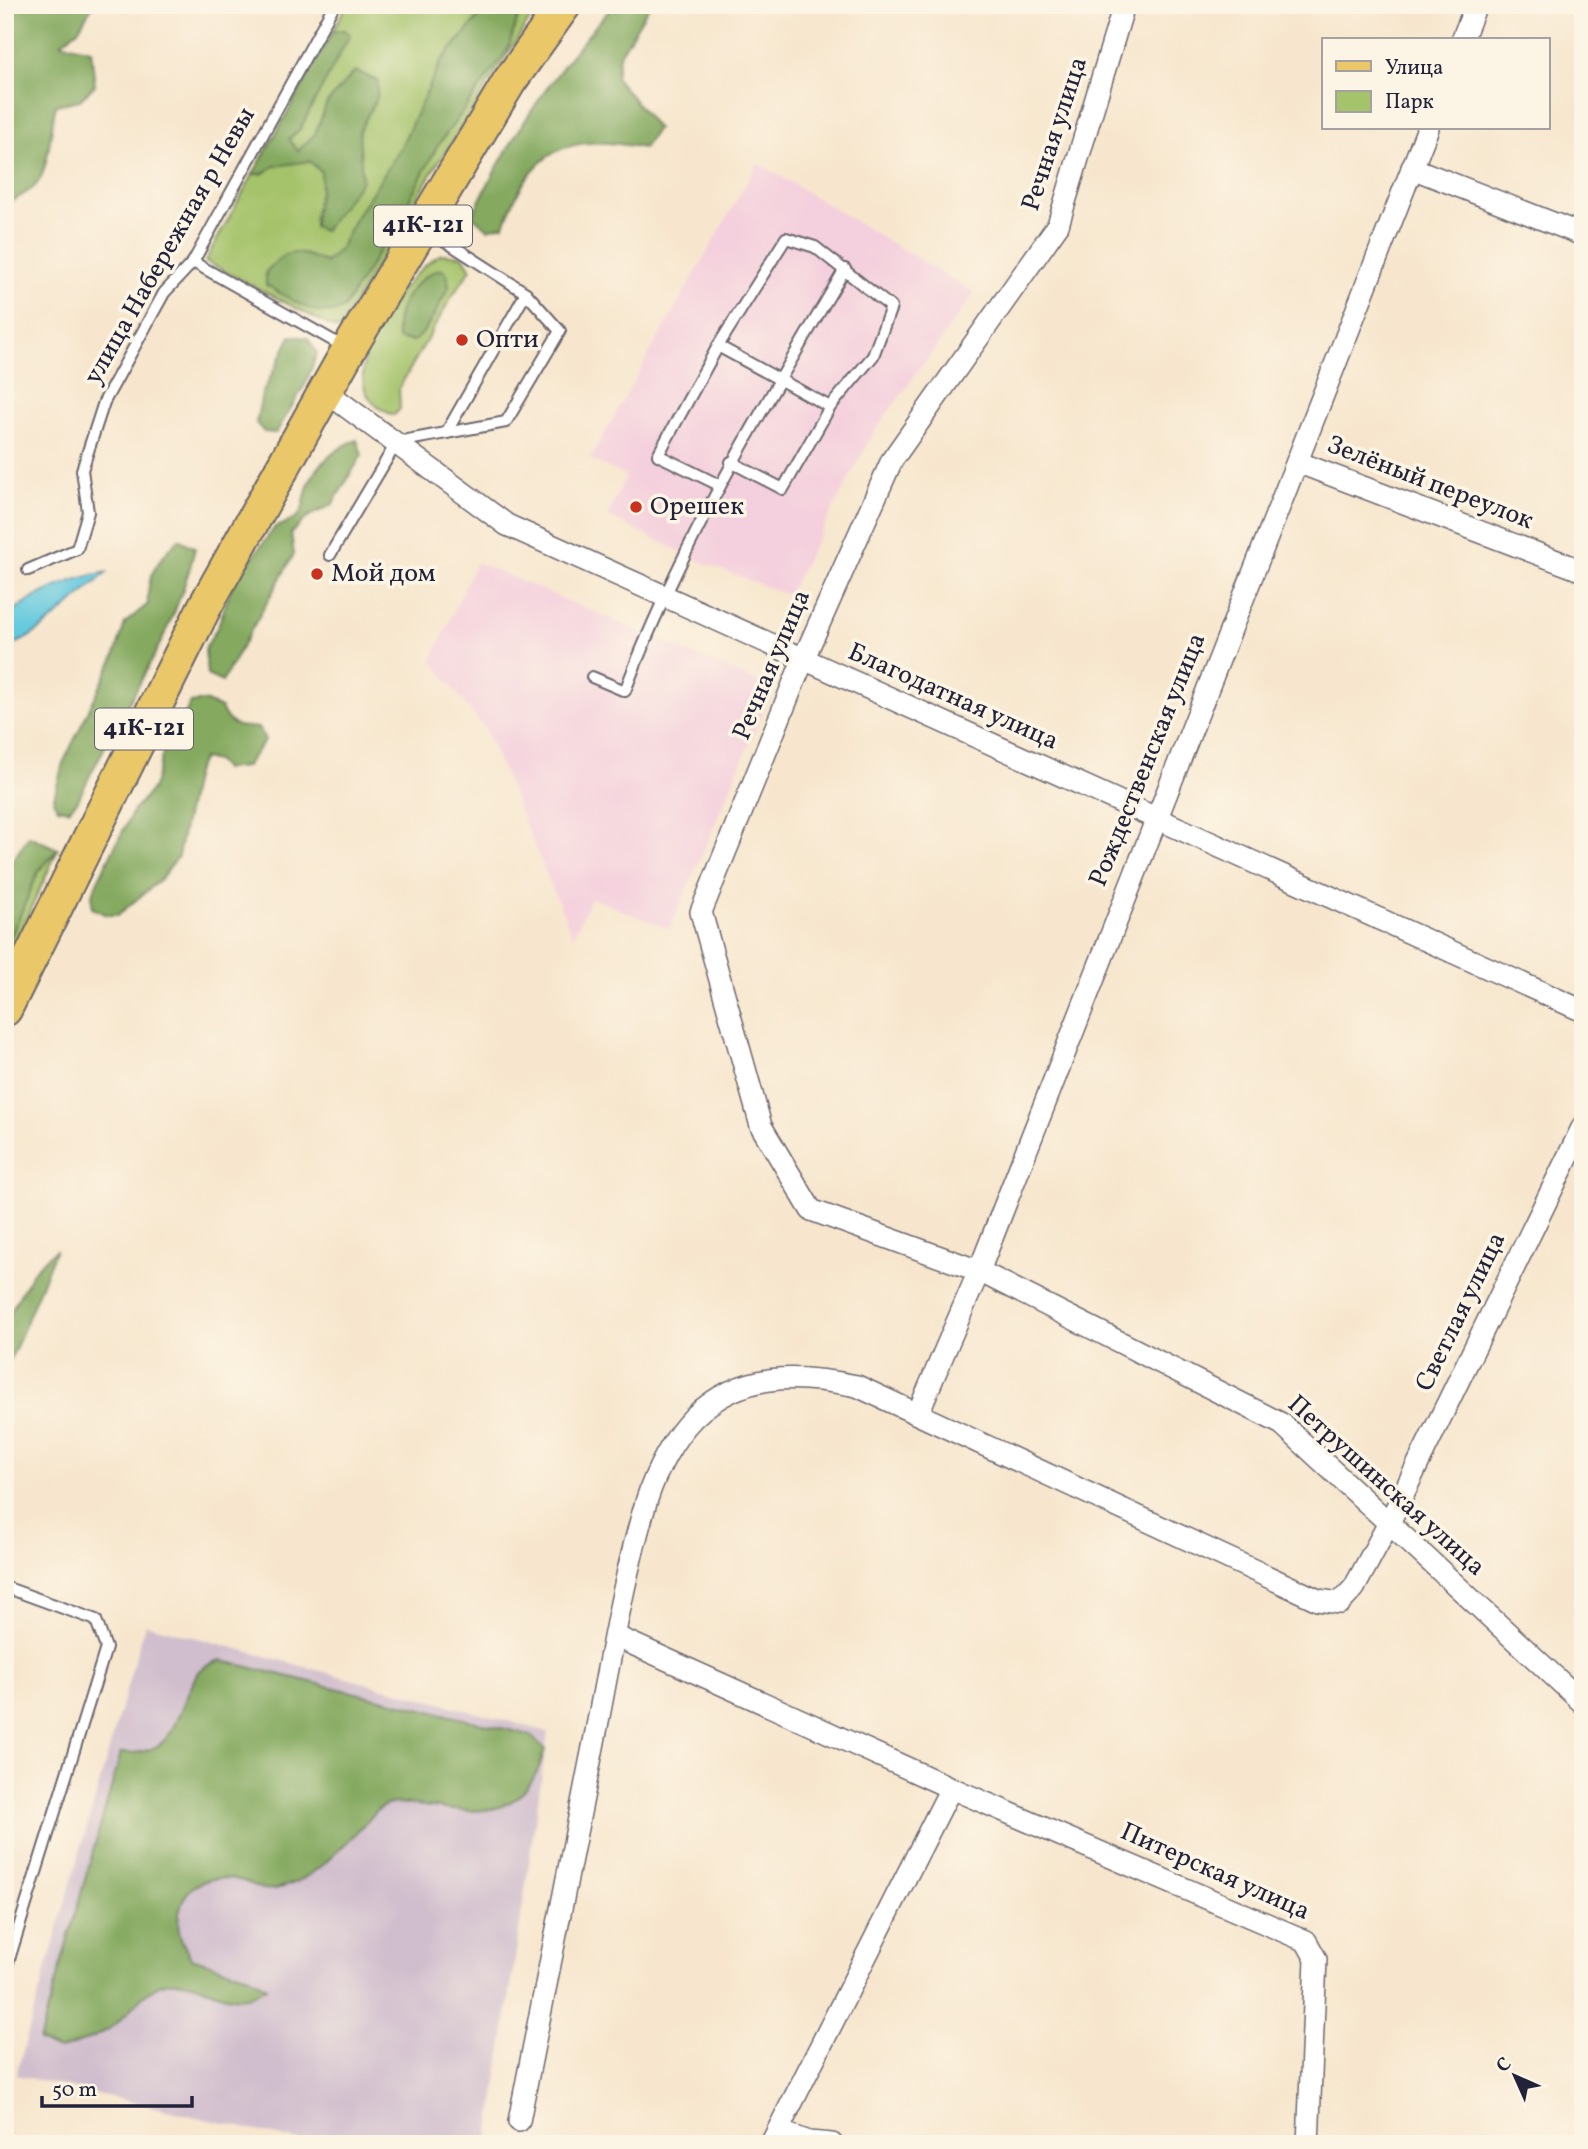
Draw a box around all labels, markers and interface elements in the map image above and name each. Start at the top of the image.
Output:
legend [1322,38,1550,130]
street label: Речная улица [1013,52,1097,216]
text: Улица [1385,54,1443,83]
text: Парк [1385,88,1434,117]
street label: улица Набережная р Невы [76,101,264,391]
road number: 41К-121 [374,206,472,246]
place label: Опти [476,322,539,358]
marker: Опти [454,332,470,348]
street label: Зелёный переулок [1322,427,1539,539]
place label: Орешек [650,489,744,525]
marker: Орешек [628,499,644,515]
place label: Мой дом [331,556,436,592]
marker: Мой дом [309,566,325,582]
street label: Речная улица [724,584,820,746]
street label: Рождественская улица [1081,628,1215,892]
street label: Благодатная улица [842,634,1064,760]
road number: 41К-121 [95,708,193,750]
street label: Светлая улица [1407,1226,1515,1398]
street label: Петрушинская улица [1279,1387,1493,1585]
street label: Питерская улица [1114,1814,1316,1930]
north arrow [1480,2040,1550,2110]
text: С [1491,2052,1518,2079]
scale bar [42,2065,192,2109]
text: 50 m [52,2076,97,2105]

